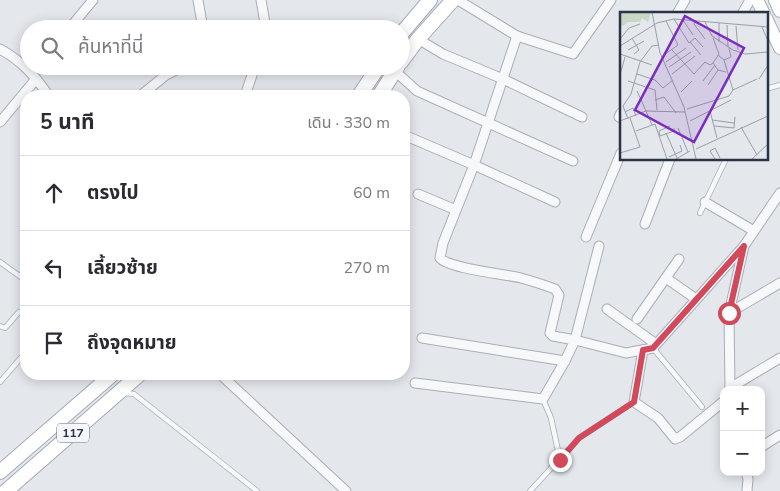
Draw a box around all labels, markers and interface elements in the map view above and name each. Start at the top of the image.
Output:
inset map [620,12,768,160]
search box [20,20,410,75]
icon: search [38,34,66,62]
text: ค้นหาที่นี่ [78,34,143,60]
text: 5 นาที [40,108,95,136]
text: เดิน · 330 m [307,112,390,134]
icon: ahead [40,179,68,207]
text: ตรงไป [87,180,139,206]
text: 60 m [353,182,390,204]
icon: left [40,254,68,282]
text: เลี้ยวซ้าย [87,255,158,281]
text: 270 m [343,257,390,279]
route start [718,302,741,325]
icon: arrive [40,329,68,357]
text: ถึงจุดหมาย [87,330,177,356]
map controls [720,386,765,476]
button: + [720,386,765,431]
road number: 117 [57,423,89,442]
button: − [720,431,765,476]
route end [549,449,572,472]

